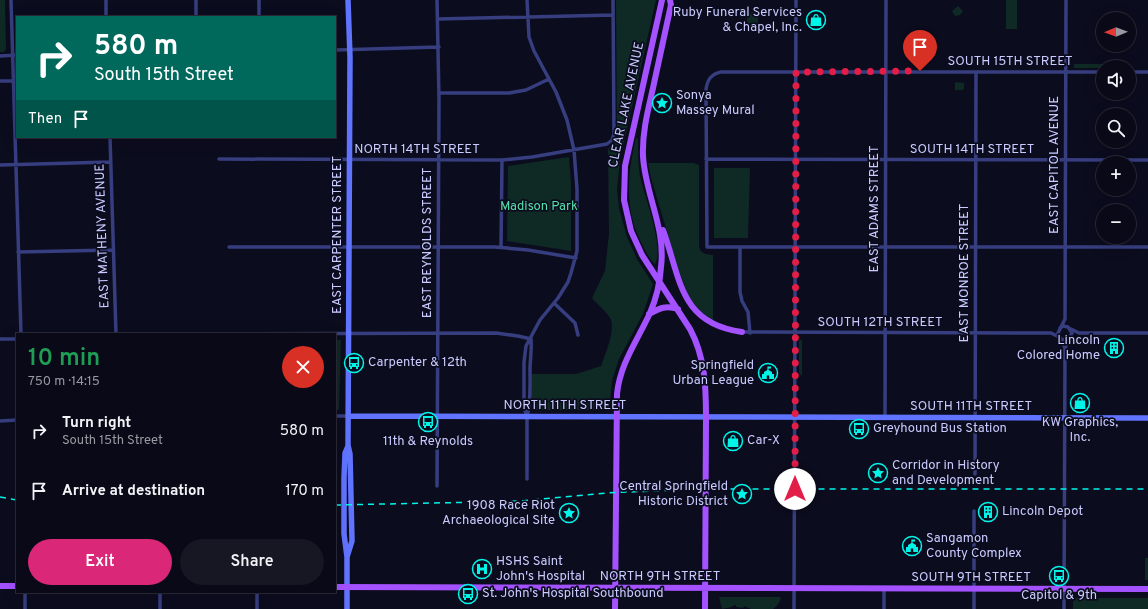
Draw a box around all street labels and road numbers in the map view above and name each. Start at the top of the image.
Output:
street label: CLEAR LAKE AVENUE [606,41,648,169]
street label: SOUTH 15TH STREET [947,54,1073,70]
street label: EAST CAPITOL AVENUE [1047,96,1063,234]
street label: NORTH 14TH STREET [354,142,480,158]
street label: SOUTH 14TH STREET [910,142,1034,158]
street label: EAST ADAMS STREET [867,145,883,273]
street label: EAST CARPENTER STREET [330,156,346,314]
street label: EAST MATHENY AVENUE [92,163,114,309]
street label: EAST REYNOLDS STREET [420,168,436,318]
street label: EAST MONROE STREET [957,204,973,342]
street label: SOUTH 12TH STREET [817,315,943,331]
street label: NORTH 11TH STREET [504,398,626,414]
street label: SOUTH 11TH STREET [910,399,1032,415]
street label: NORTH 9TH STREET [600,569,720,585]
street label: SOUTH 9TH STREET [911,570,1031,586]

